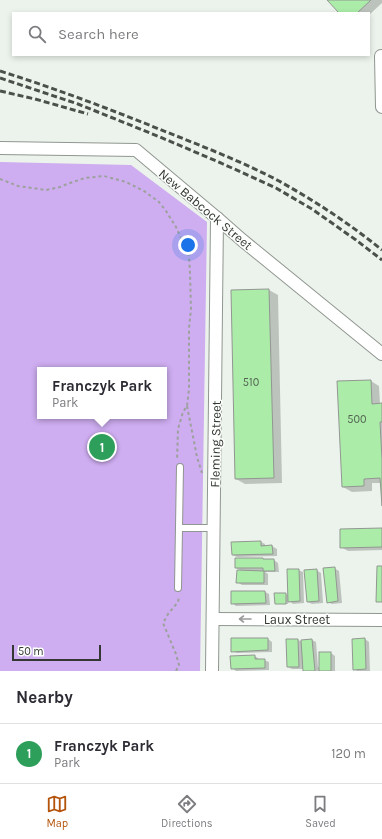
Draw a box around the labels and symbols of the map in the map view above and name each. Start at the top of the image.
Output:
street label: New Babcock Street [156,166,256,253]
your location [178,235,198,255]
house number: 510 [243,376,259,389]
street label: Fleming Street [207,400,224,488]
house number: 500 [347,413,367,426]
pin: 1 [89,432,115,462]
street label: Laux Street [264,612,330,627]
one-way arrow [239,615,252,623]
scale bar [12,643,101,662]

